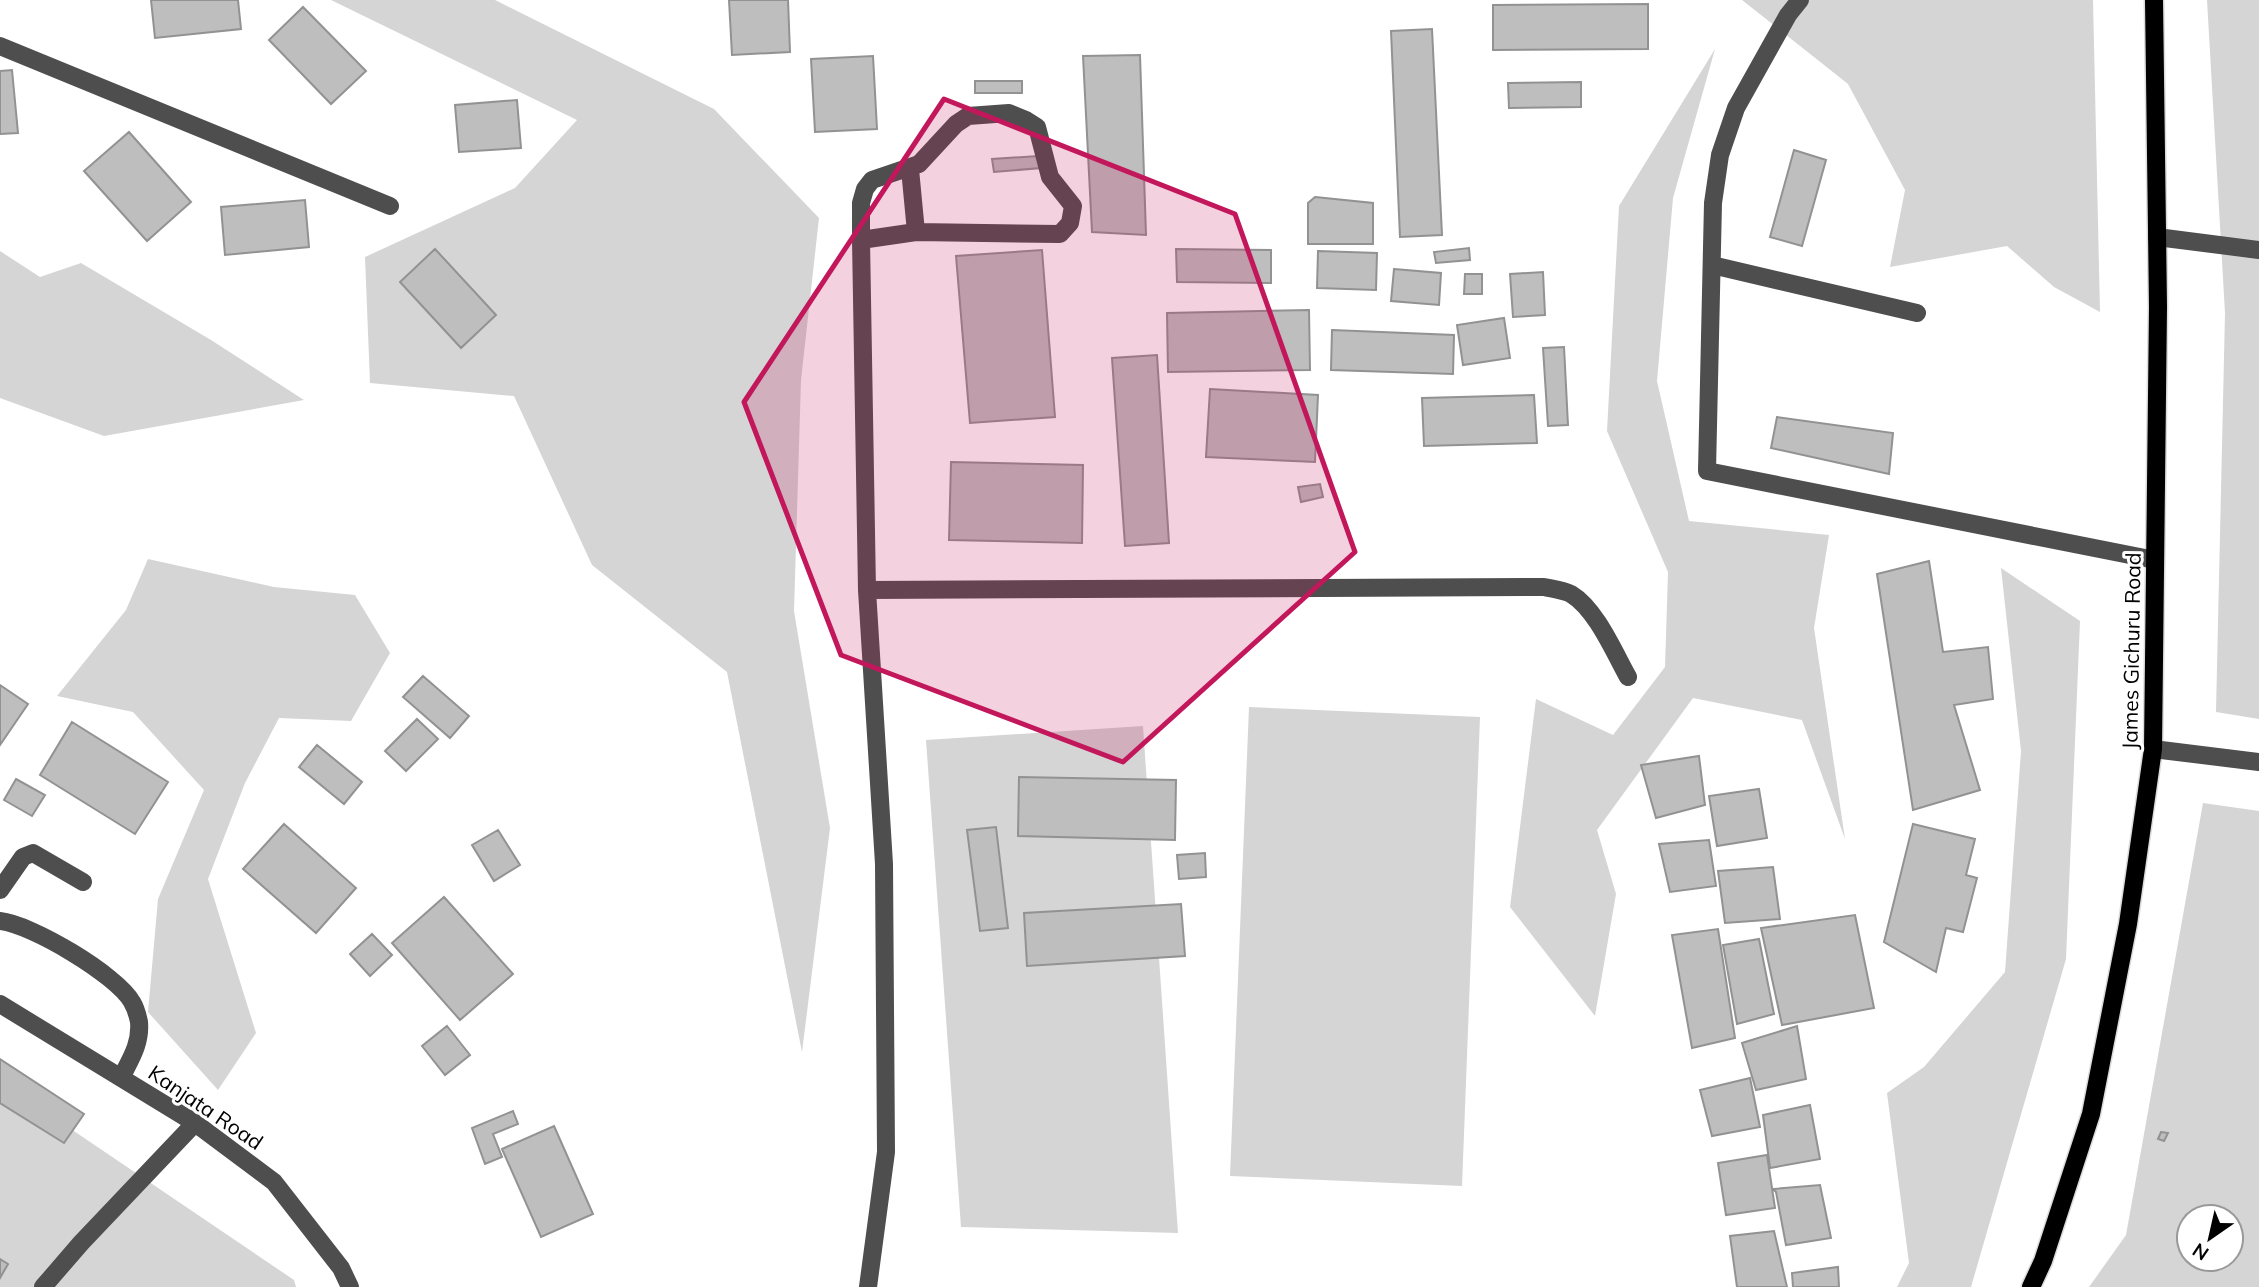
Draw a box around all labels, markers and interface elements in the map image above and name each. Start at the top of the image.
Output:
street label: James Gichuru Road [2116,552,2146,750]
street label: Kanjata Road [144,1059,268,1155]
north arrow [2175,1203,2245,1273]
text: N [2188,1238,2213,1266]

